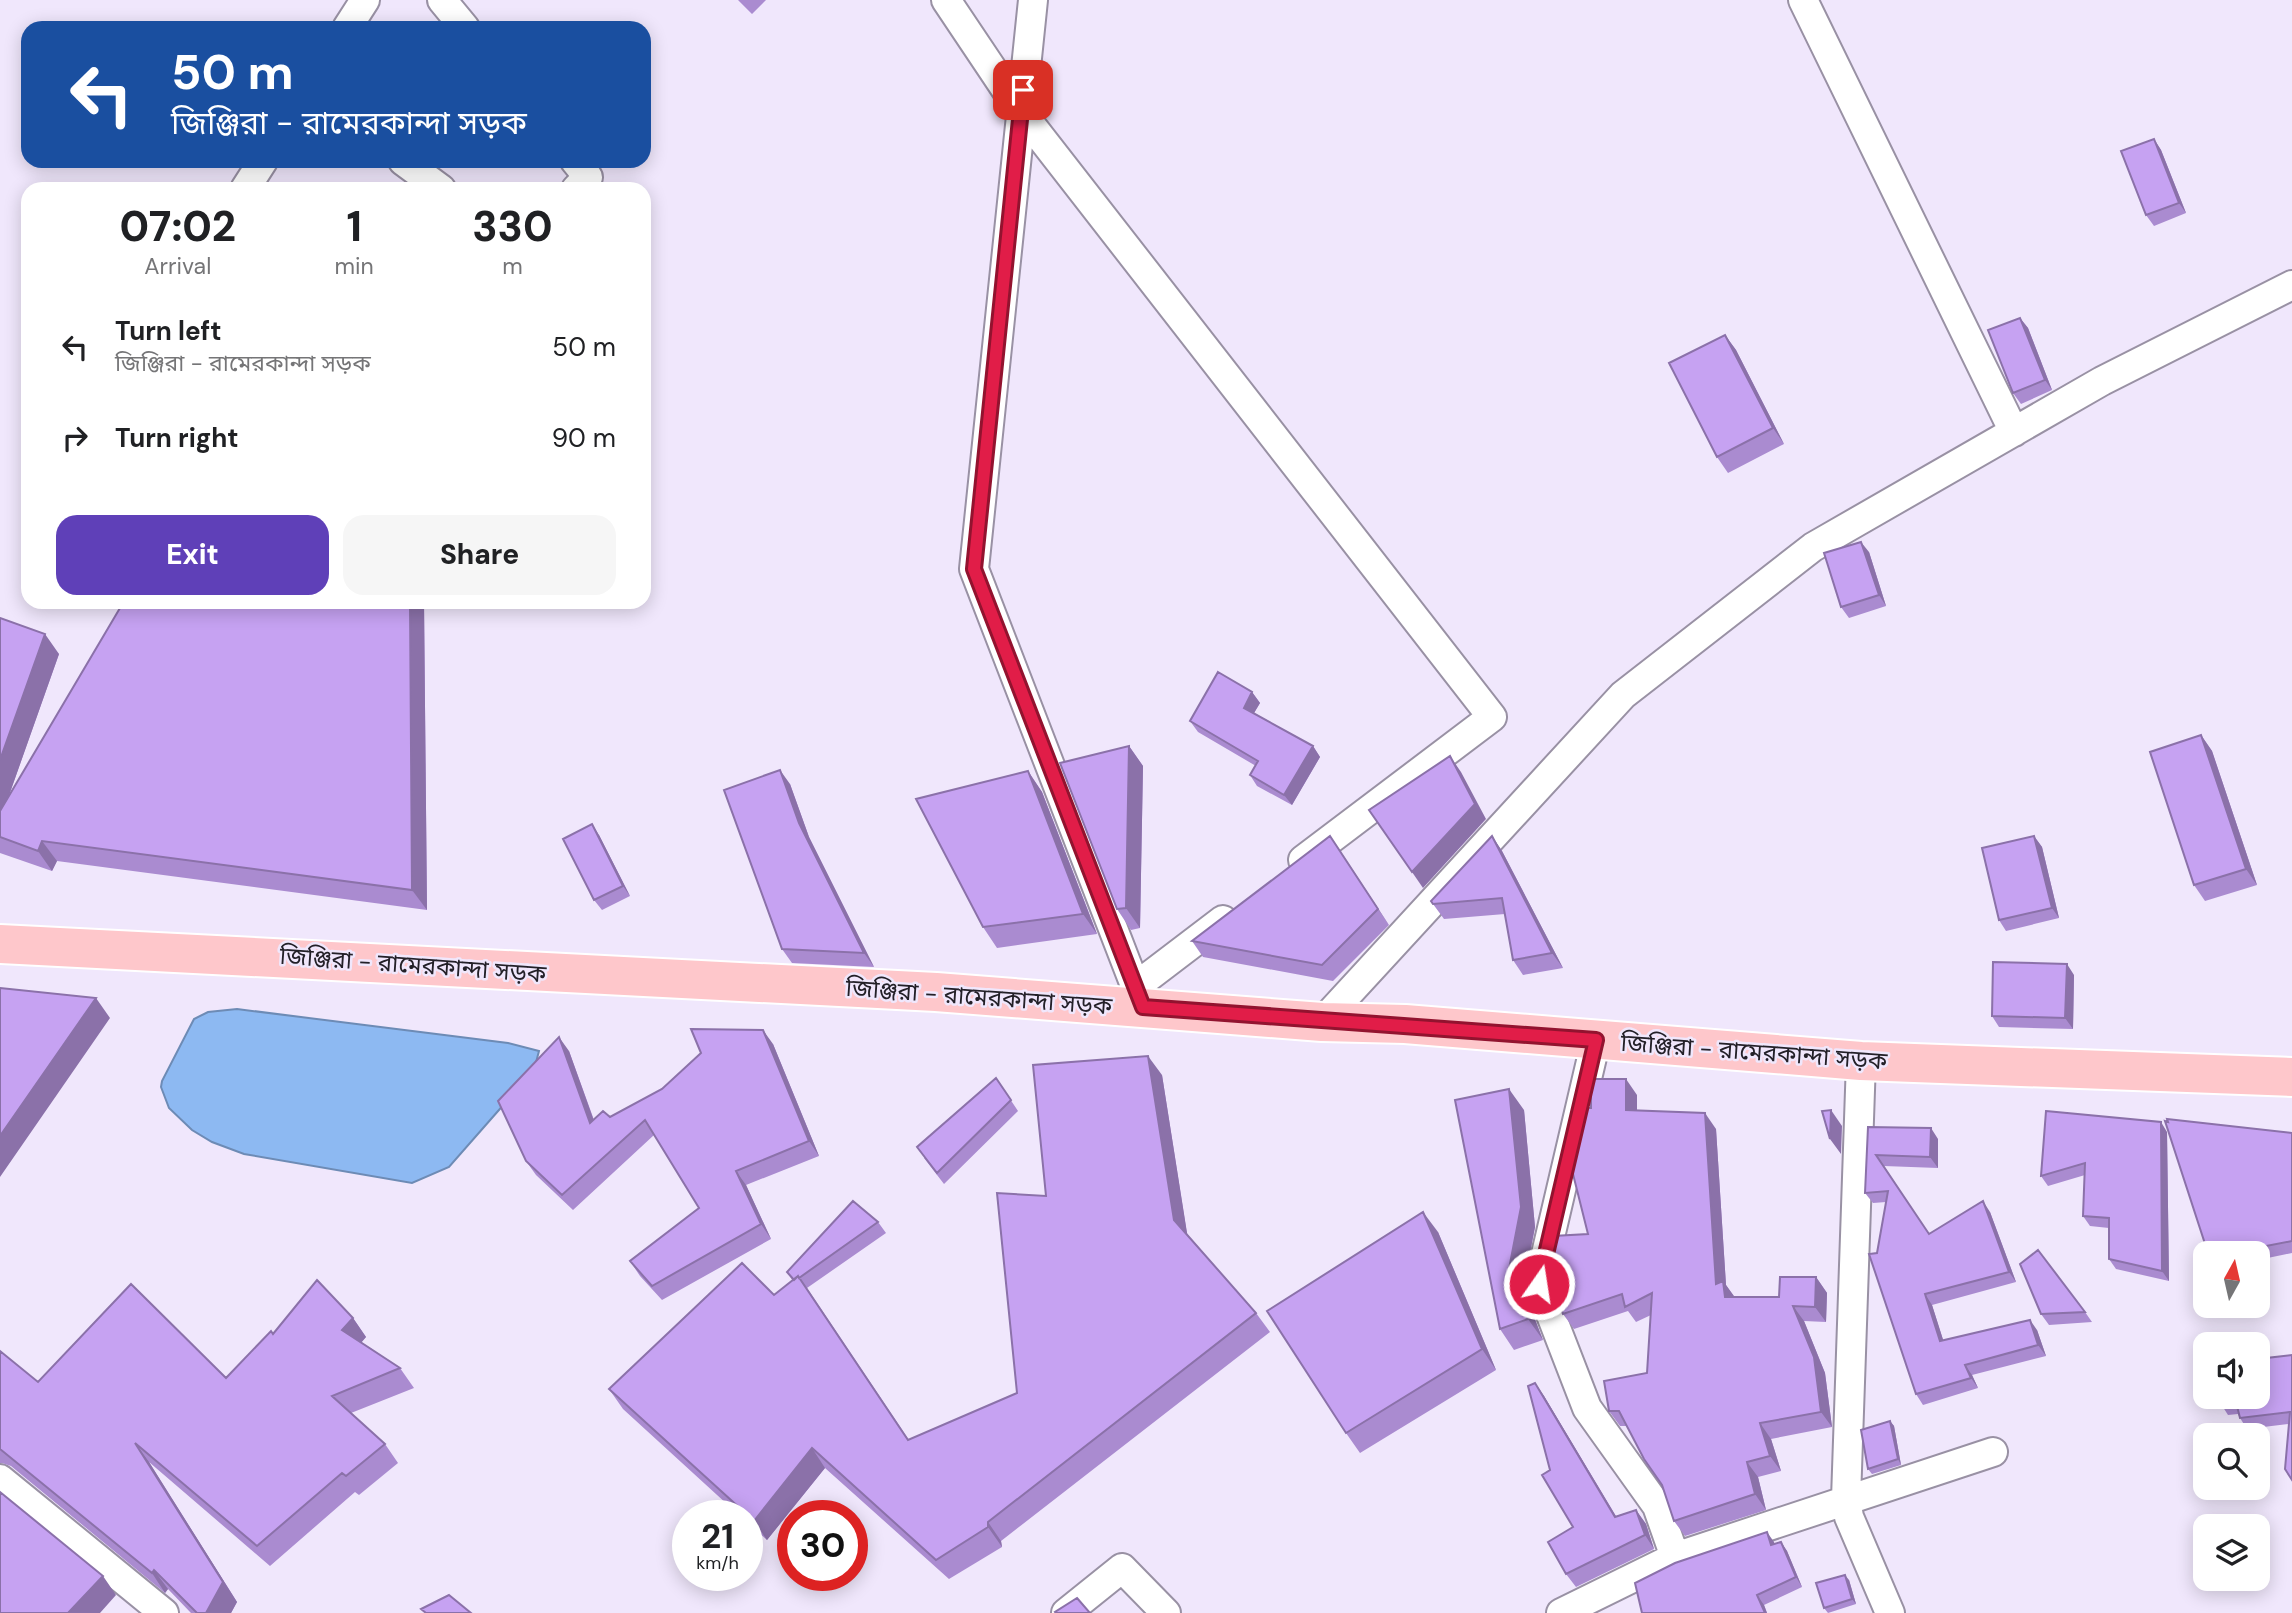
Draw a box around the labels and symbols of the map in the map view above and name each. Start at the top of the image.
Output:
pin [993,60,1053,120]
street label: জিঞ্জিরা - রামেরকান্দা সড়ক [278,940,548,989]
street label: জিঞ্জিরা - রামেরকান্দা সড়ক [844,972,1114,1021]
street label: জিঞ্জিরা - রামেরকান্দা সড়ক [1619,1027,1889,1076]
north arrow [2193,1241,2270,1318]
position arrow [1502,1247,1576,1321]
speed limit sign: 30 [777,1500,868,1591]

